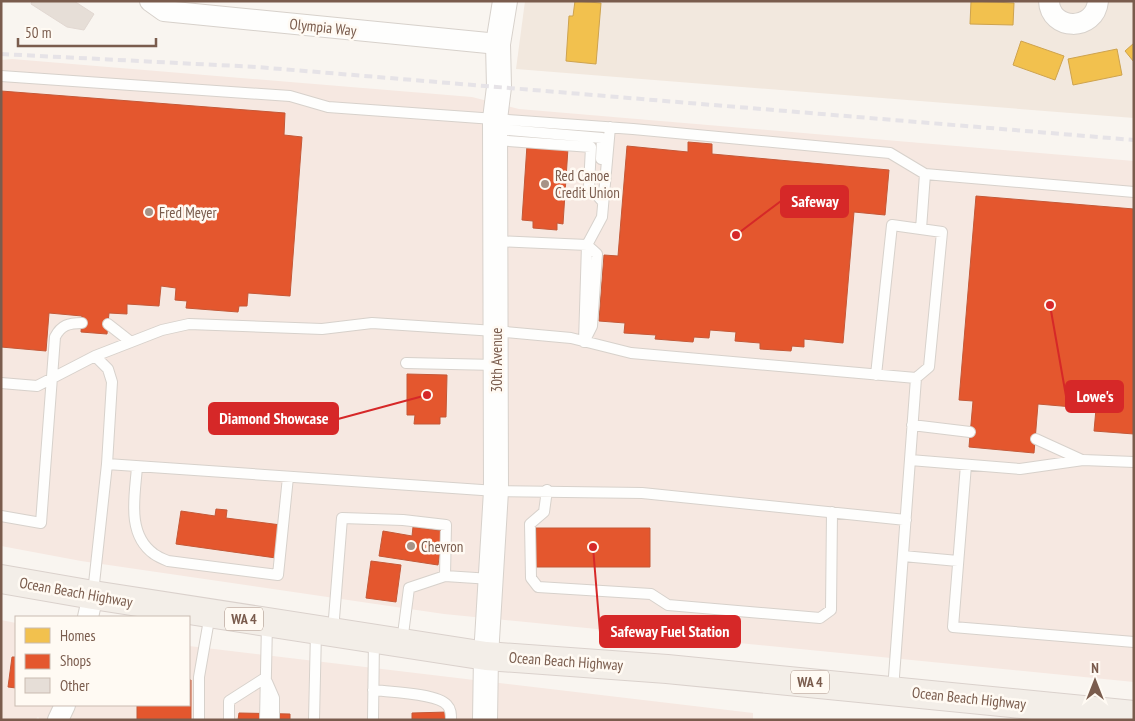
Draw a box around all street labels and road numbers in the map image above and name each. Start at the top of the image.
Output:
street label: Olympia Way [289,14,358,40]
street label: 30th Avenue [487,328,506,392]
street label: Ocean Beach Highway [18,573,134,611]
road number: WA 4 [225,608,263,630]
street label: Ocean Beach Highway [508,648,624,674]
road number: WA 4 [791,670,829,694]
street label: Ocean Beach Highway [911,683,1027,713]

